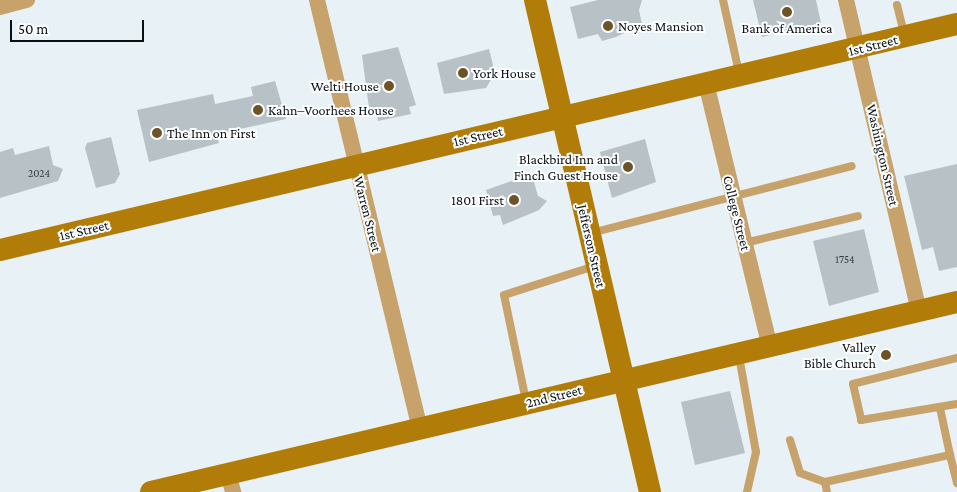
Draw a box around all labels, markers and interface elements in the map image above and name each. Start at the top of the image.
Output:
marker: Bank of America [781,6,793,18]
scale bar [12,10,146,42]
place label: Noyes Mansion [618,18,704,34]
marker: Noyes Mansion [602,20,614,32]
place label: Bank of America [742,20,832,36]
text: 50 m [18,21,48,37]
street label: 1st Street [847,31,899,59]
place label: York House [473,65,536,81]
marker: York House [457,67,469,79]
place label: Welti House [311,78,379,94]
marker: Welti House [383,80,395,92]
place label: Kahn–Voorhees House [268,102,394,118]
street label: Washington Street [863,102,903,208]
marker: Kahn–Voorhees House [252,104,264,116]
street label: 1st Street [452,122,504,150]
place label: The Inn on First [167,125,255,141]
marker: The Inn on First [151,127,163,139]
place label: Blackbird Inn and Finch Guest House [514,151,618,184]
marker: Blackbird Inn and Finch Guest House [622,161,634,173]
house number: 2024 [28,166,50,180]
street label: Warren Street [350,174,386,254]
street label: College Street [720,174,754,252]
place label: 1801 First [451,192,504,208]
marker: 1801 First [508,194,520,206]
street label: Jefferson Street [574,203,610,289]
street label: 1st Street [58,216,110,244]
house number: 1754 [835,252,855,266]
place label: Valley Bible Church [804,339,876,372]
marker: Valley Bible Church [880,349,892,361]
street label: 2nd Street [524,381,584,411]

